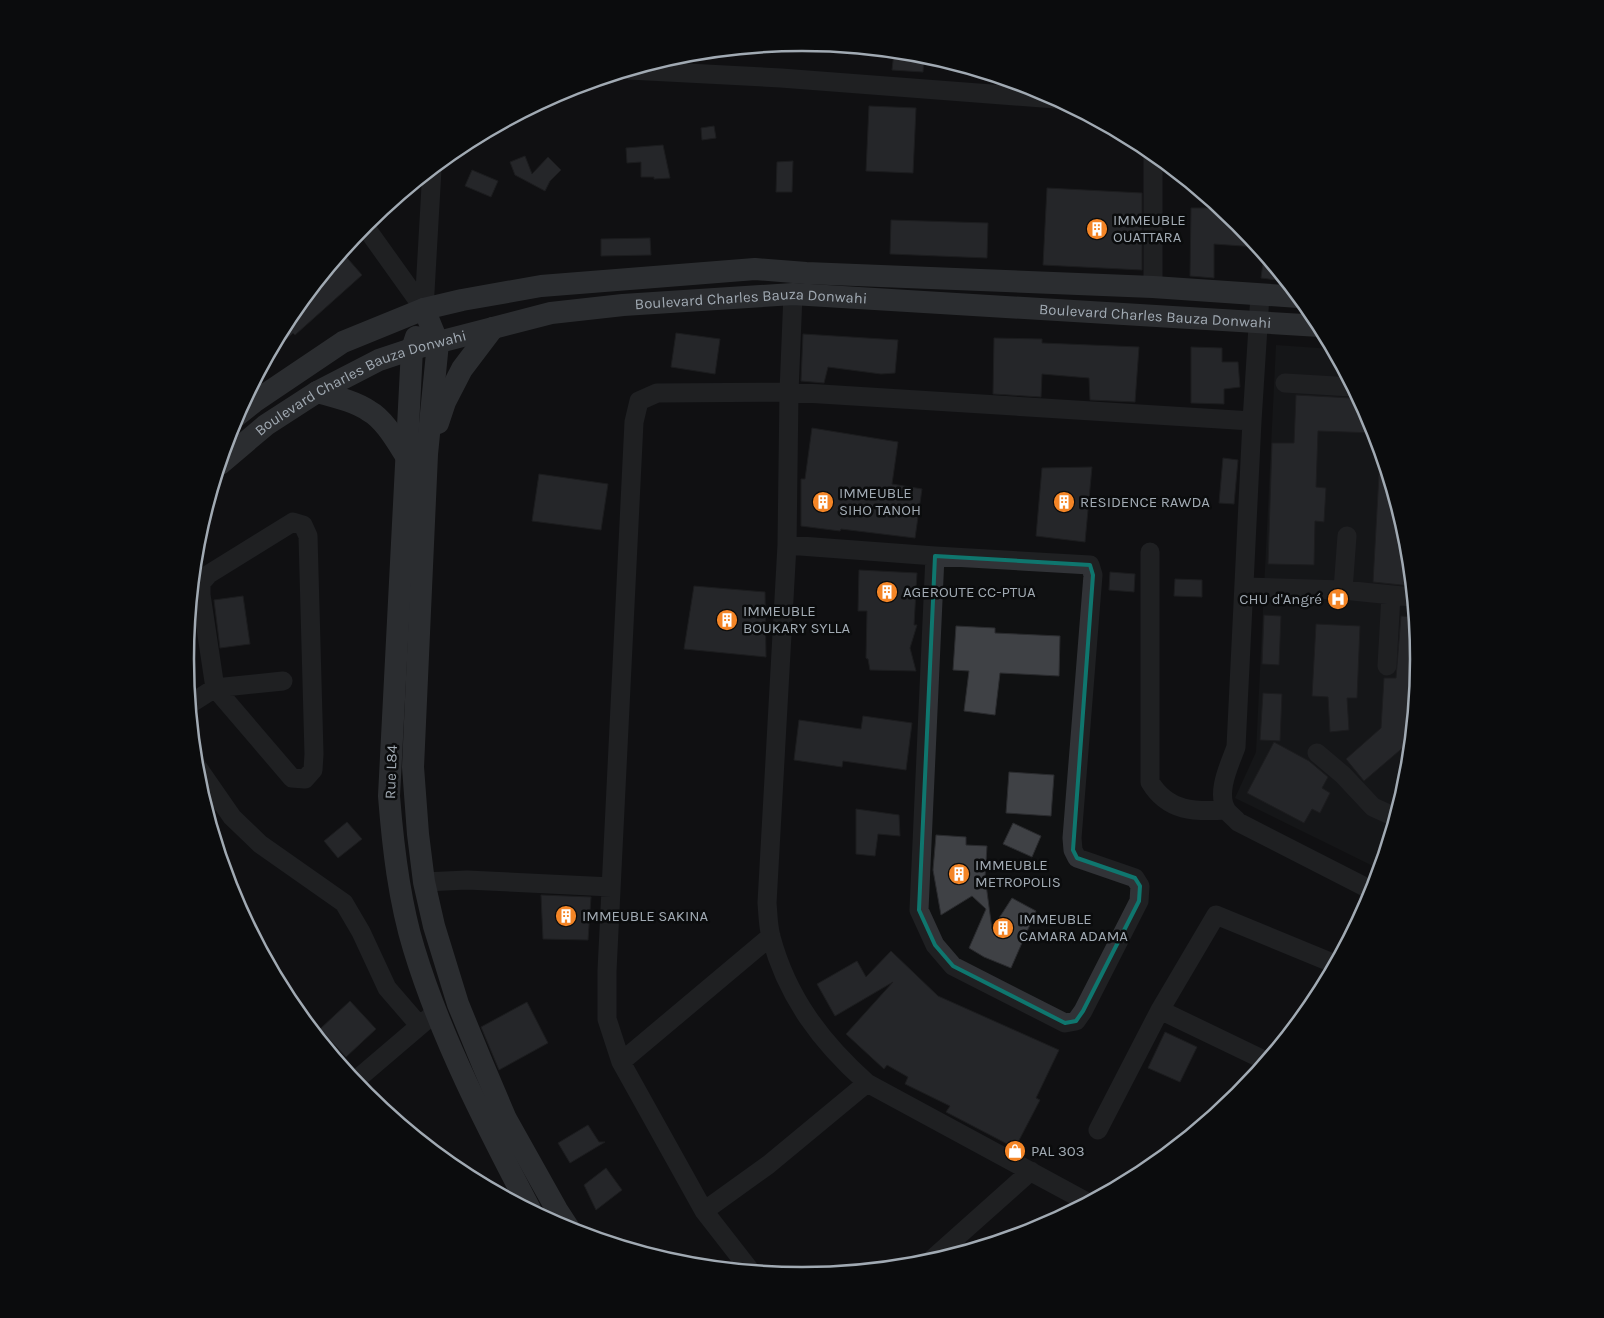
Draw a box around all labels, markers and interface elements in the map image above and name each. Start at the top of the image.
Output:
place label: IMMEUBLE OUATTARA [1113,211,1186,246]
building icon: IMMEUBLE OUATTARA [1085,217,1109,241]
street label: Boulevard Charles Bauza Donwahi [634,285,868,313]
street label: Boulevard Charles Bauza Donwahi [1038,300,1272,332]
street label: Boulevard Charles Bauza Donwahi [251,326,468,440]
place label: IMMEUBLE SIHO TANOH [839,484,921,519]
building icon: IMMEUBLE SIHO TANOH [811,490,835,514]
building icon: RESIDENCE RAWDA [1052,490,1076,514]
place label: RESIDENCE RAWDA [1080,493,1210,511]
building icon: AGEROUTE CC-PTUA [875,580,899,604]
place label: AGEROUTE CC-PTUA [903,583,1036,601]
hospital icon: CHU d'Angré [1326,587,1350,611]
place label: CHU d'Angré [1239,590,1322,608]
place label: IMMEUBLE BOUKARY SYLLA [743,602,850,637]
building icon: IMMEUBLE BOUKARY SYLLA [715,608,739,632]
street label: Rue L84 [381,744,401,799]
place label: IMMEUBLE METROPOLIS [975,856,1061,891]
building icon: IMMEUBLE METROPOLIS [947,862,971,886]
building icon: IMMEUBLE SAKINA [554,904,578,928]
place label: IMMEUBLE SAKINA [582,907,708,925]
place label: IMMEUBLE CAMARA ADAMA [1019,910,1128,945]
building icon: IMMEUBLE CAMARA ADAMA [991,916,1015,940]
shop icon: PAL 303 [1003,1139,1027,1163]
place label: PAL 303 [1031,1142,1085,1160]

